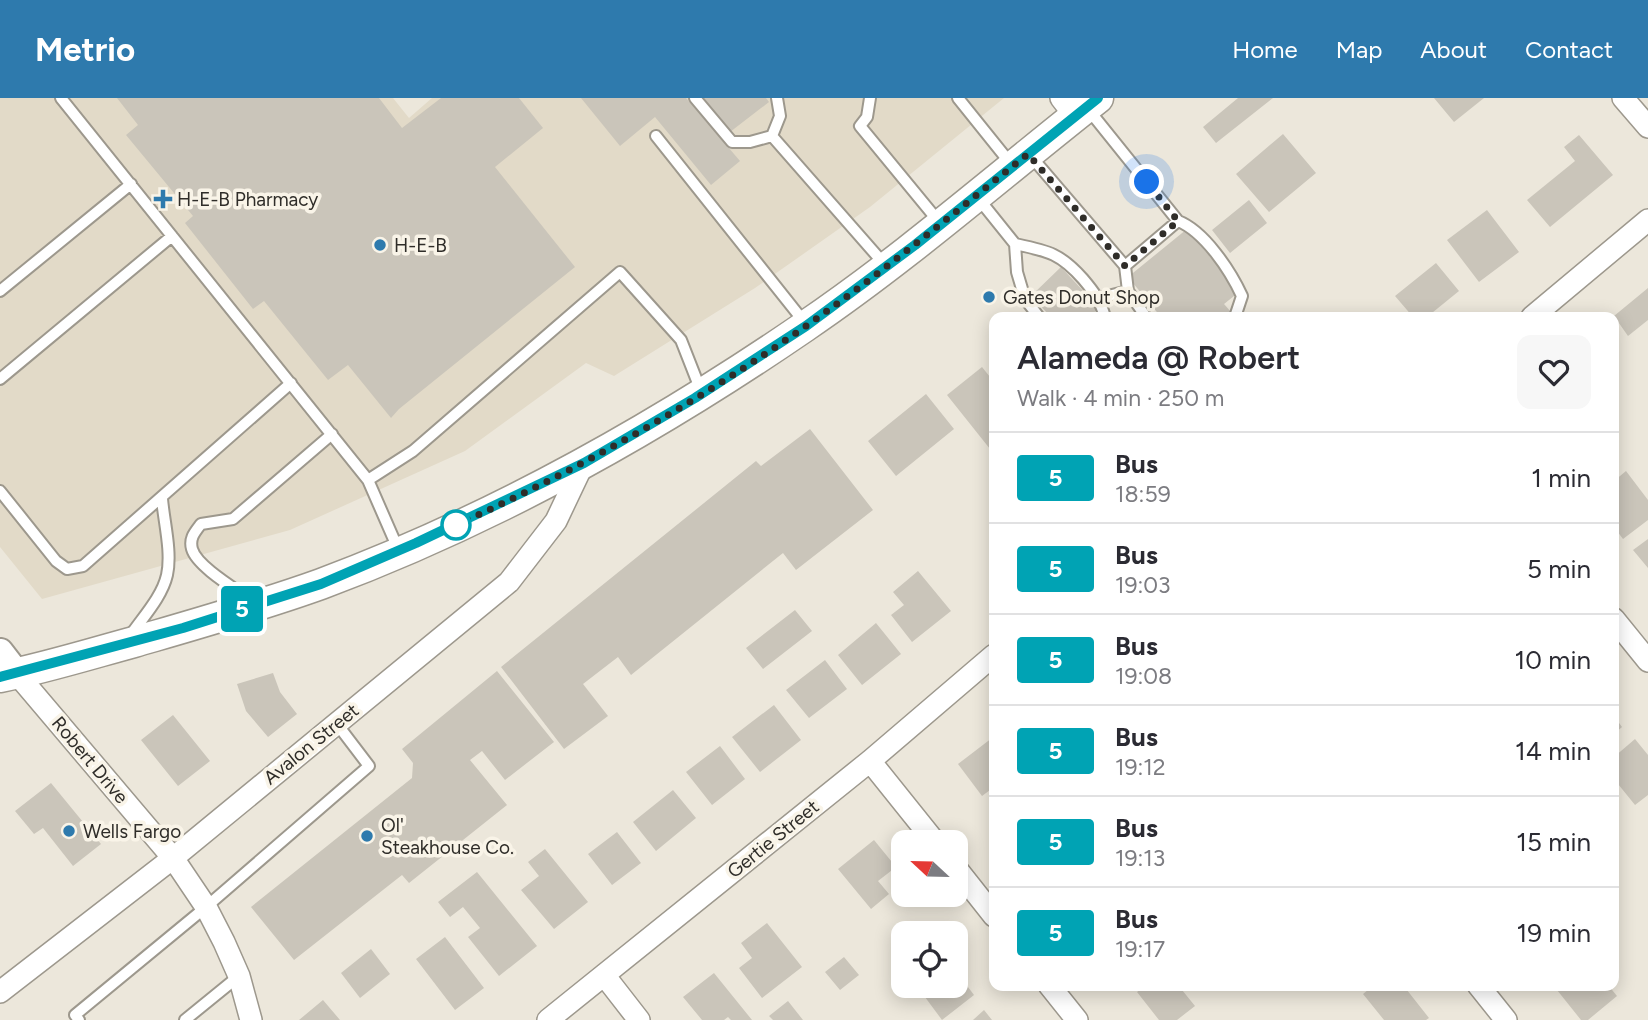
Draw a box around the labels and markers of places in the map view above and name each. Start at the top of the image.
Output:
place label: H-E-B Pharmacy [177,188,318,211]
marker: H-E-B Pharmacy [155,191,171,207]
place label: H-E-B [394,234,447,257]
marker: H-E-B [372,237,388,253]
place label: Gates Donut Shop [1003,286,1160,309]
marker: Gates Donut Shop [981,289,997,305]
unlabelled marker [441,510,471,540]
place label: Ol' Steakhouse Co. [381,814,514,859]
place label: Wells Fargo [83,820,181,843]
marker: Wells Fargo [61,823,77,839]
marker: Ol' Steakhouse Co. [359,828,375,844]

